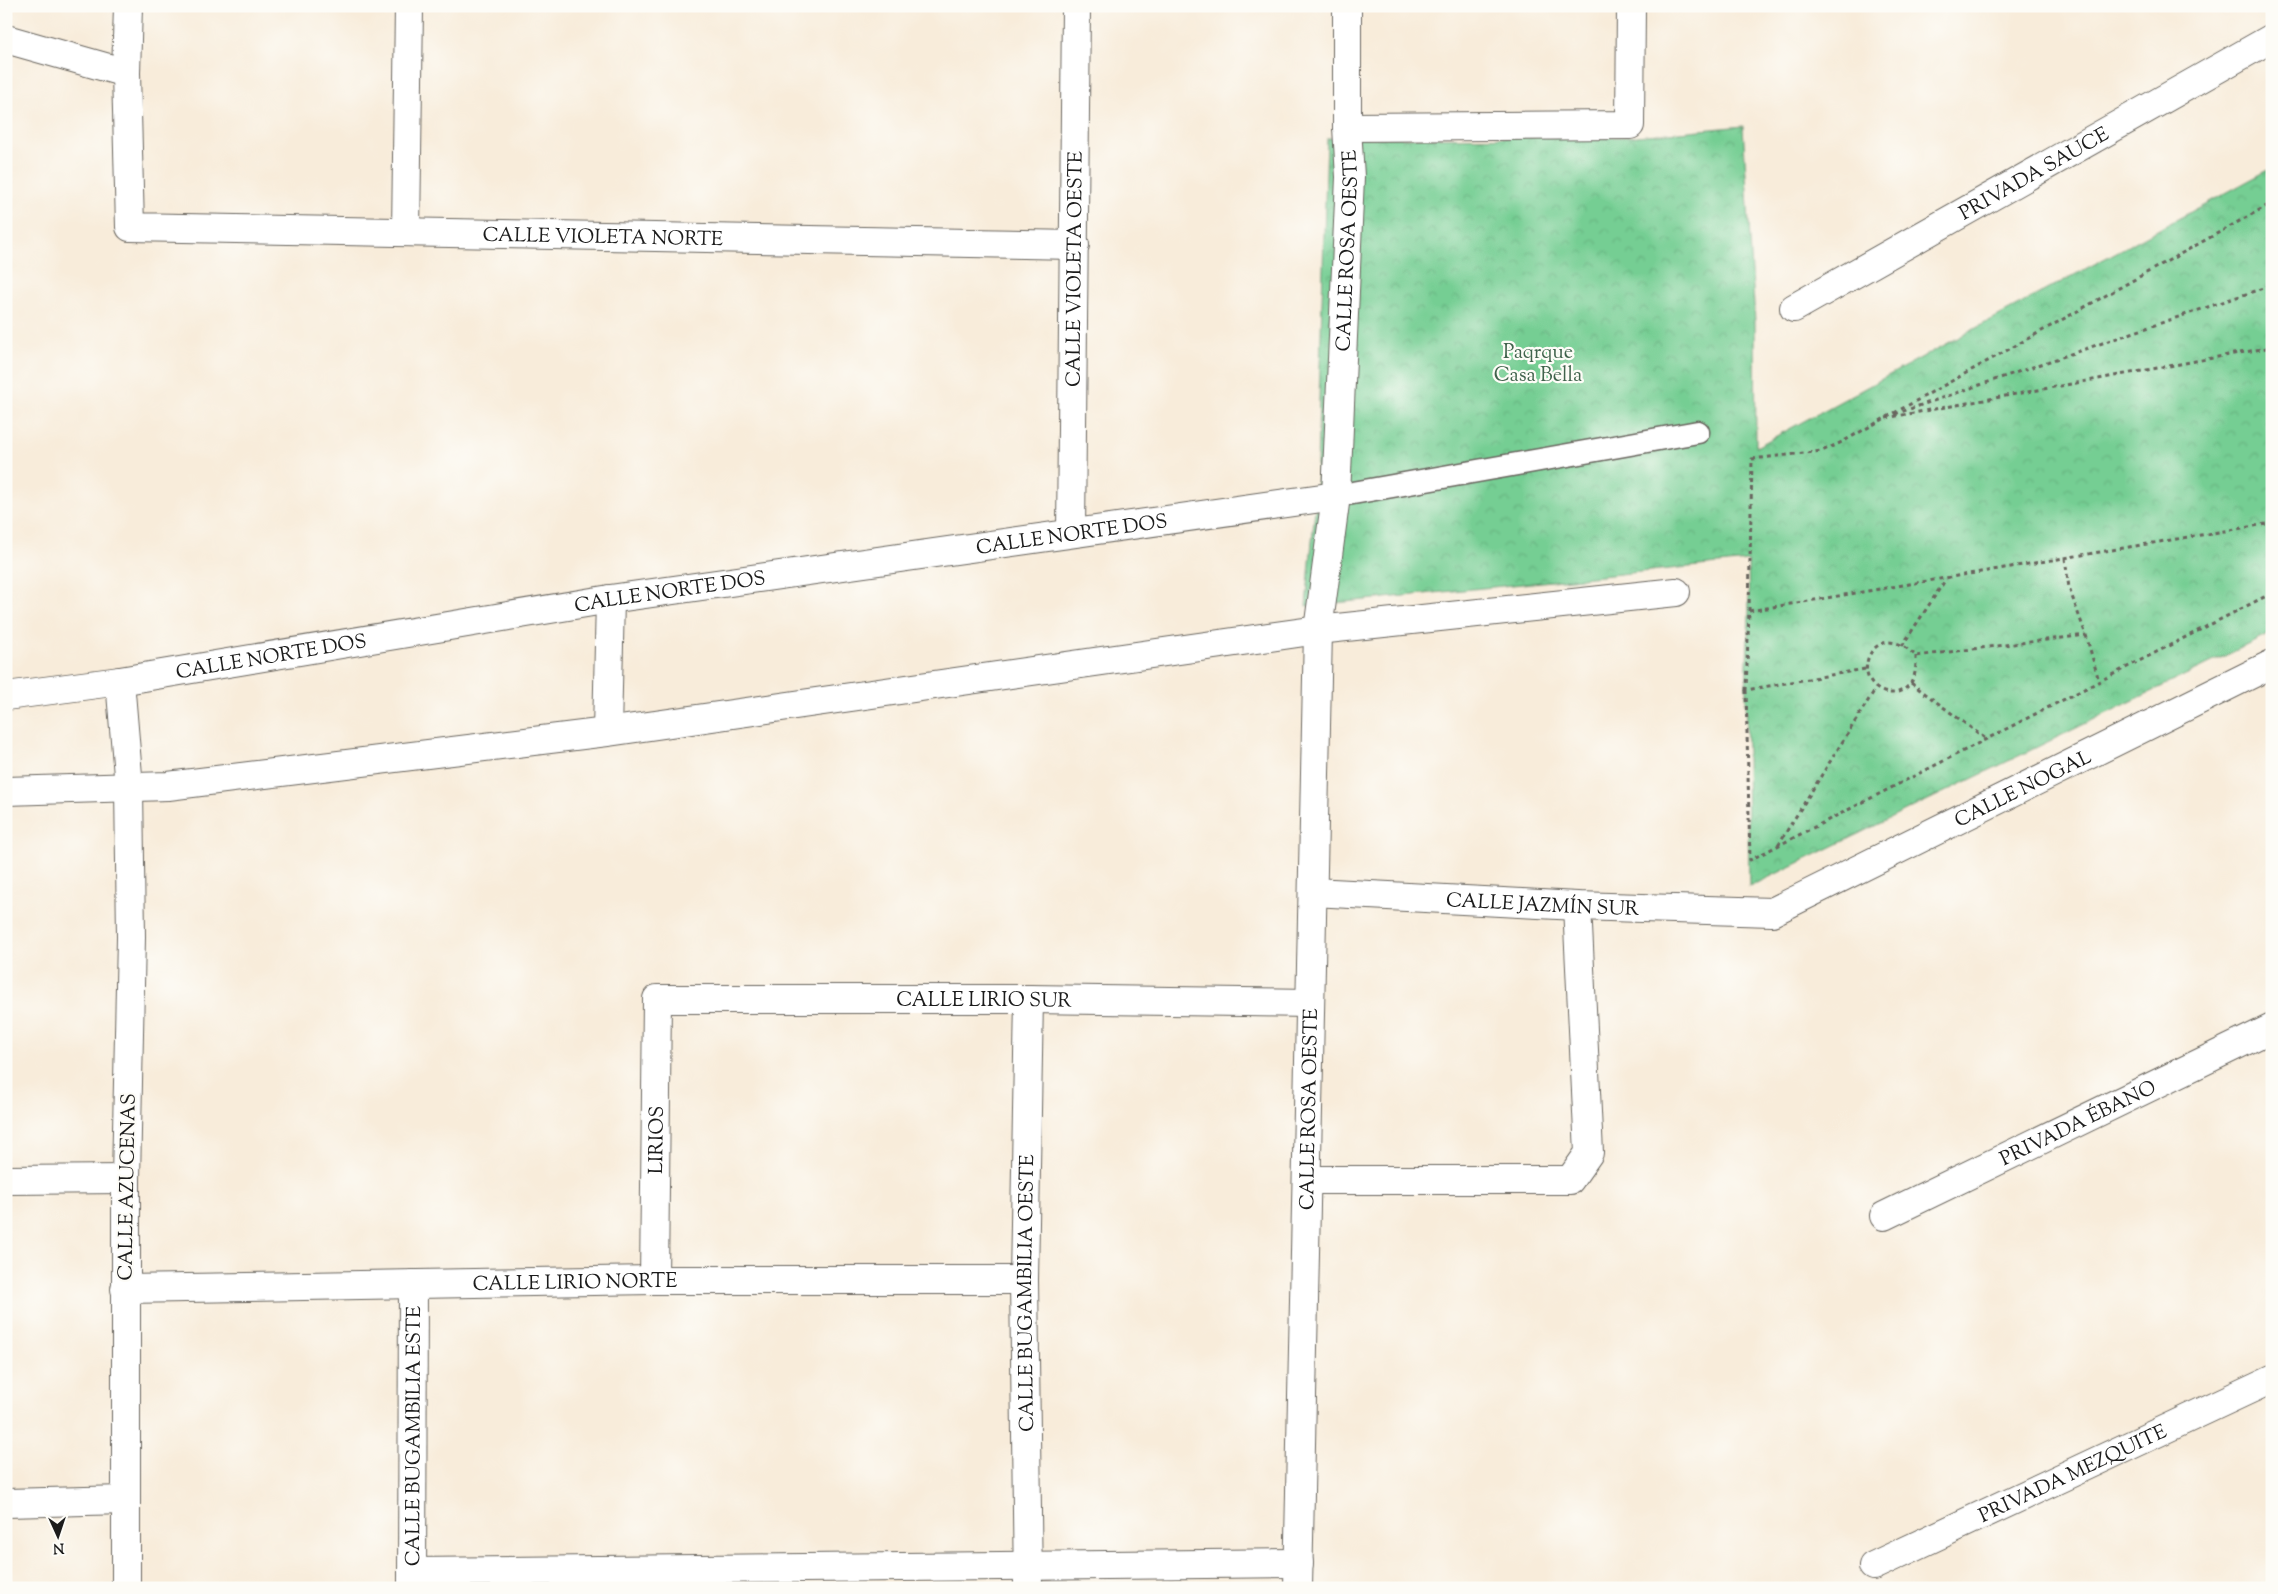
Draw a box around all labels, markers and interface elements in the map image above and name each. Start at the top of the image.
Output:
street label: PRIVADA SAUCE [1954,121,2115,229]
street label: CALLE ROSA OESTE [1330,149,1367,352]
street label: CALLE VIOLETA OESTE [1060,151,1092,387]
street label: CALLE VIOLETA NORTE [482,222,723,255]
park label: Paqrque Casa Bella [1494,339,1582,391]
street label: CALLE NORTE DOS [974,508,1169,564]
street label: CALLE NORTE DOS [572,565,767,622]
street label: CALLE NORTE DOS [174,628,369,688]
street label: CALLE NOGAL [1950,744,2097,836]
street label: CALLE JAZMÍN SUR [1445,887,1640,925]
street label: CALLE LIRIO SUR [896,987,1073,1017]
street label: CALLE ROSA OESTE [1294,1008,1327,1210]
street label: PRIVADA ÉBANO [1995,1074,2162,1175]
street label: CALLE AZUCENAS [112,1093,145,1281]
street label: LIRIOS [643,1106,673,1174]
street label: CALLE BUGAMBILIA OESTE [1012,1154,1043,1432]
street label: CALLE LIRIO NORTE [472,1268,677,1300]
street label: CALLE BUGAMBILIA ESTE [400,1306,430,1566]
street label: PRIVADA MEZQUITE [1974,1418,2172,1531]
north arrow [32,1512,82,1562]
text: N [52,1537,65,1557]

